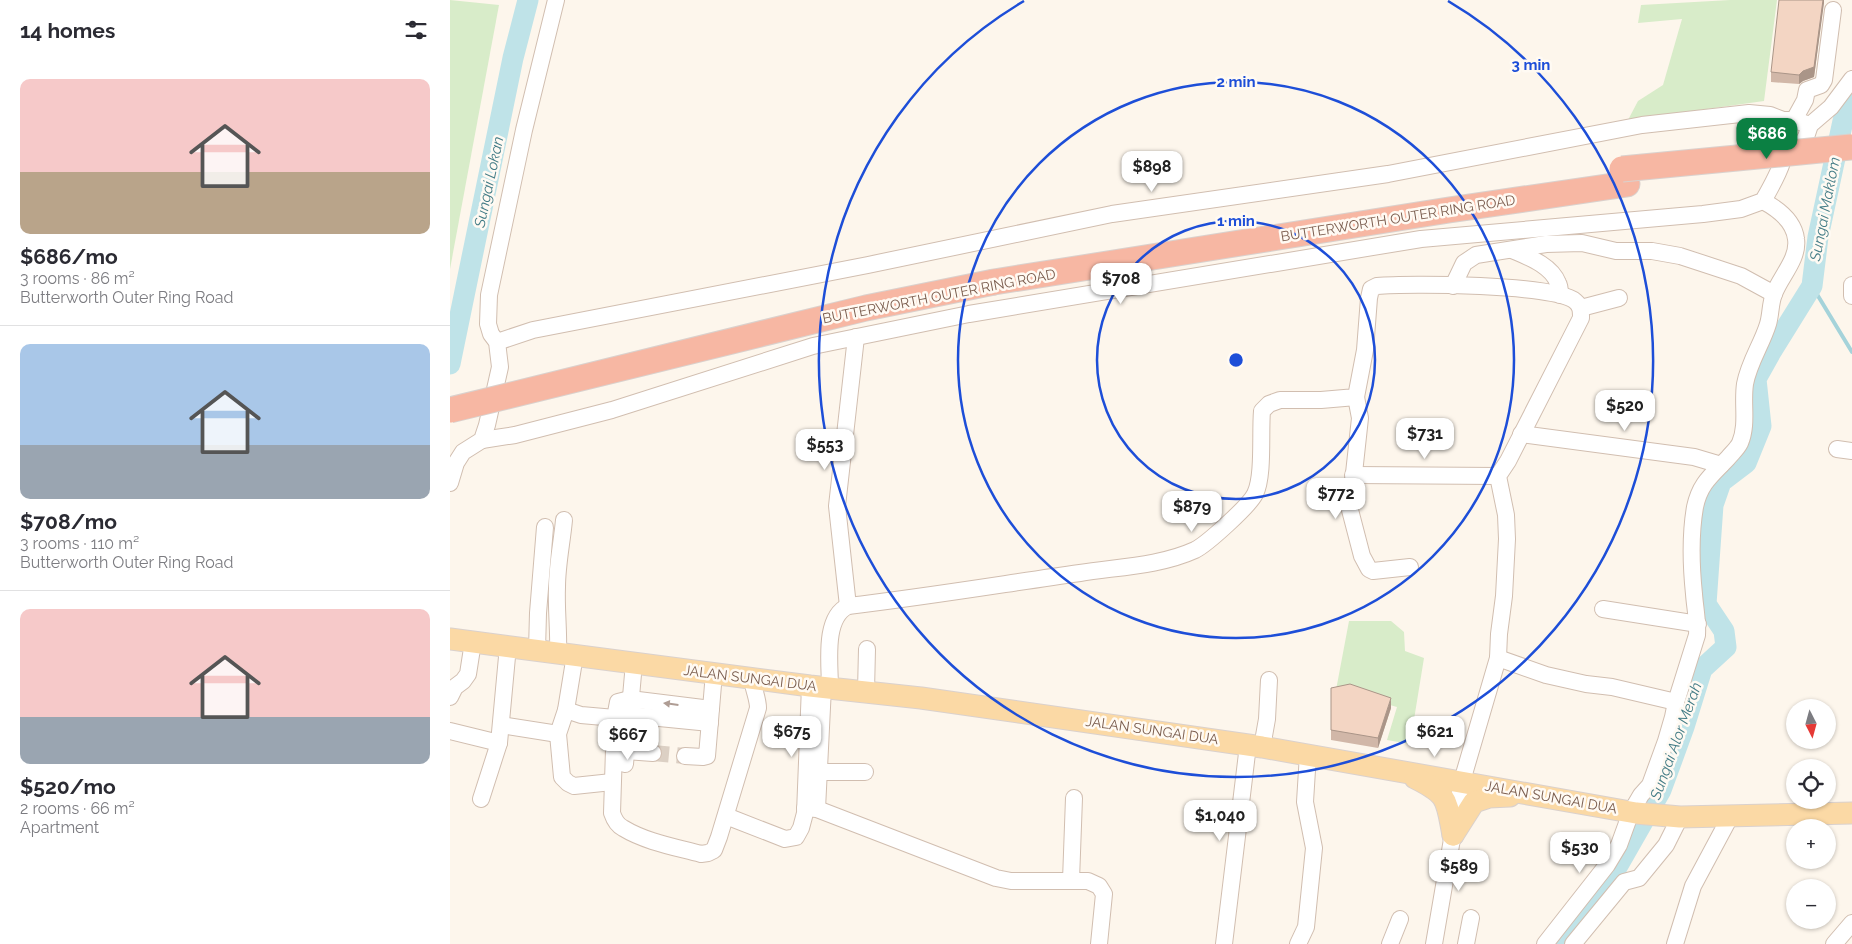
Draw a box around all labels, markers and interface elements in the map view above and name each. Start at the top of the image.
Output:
icon: filters [402,16,430,44]
text: 14 homes [20,18,115,43]
text: 3 min [1512,56,1550,74]
text: 2 min [1217,73,1255,91]
icon: home [180,111,270,201]
pin: $686 [1737,118,1797,160]
text: $686 [1747,124,1787,143]
water label: Sungai Lokan [470,135,507,230]
pin: $898 [1122,150,1182,193]
water label: Sungai Maklom [1806,155,1844,264]
text: $898 [1133,157,1171,176]
street label: BUTTERWORTH OUTER RING ROAD [1280,192,1516,244]
text: 1 min [1217,212,1255,230]
text: $686/mo [20,244,118,269]
pin: $708 [1091,262,1151,305]
street label: BUTTERWORTH OUTER RING ROAD [821,266,1057,326]
text: 3 rooms · 86 m² [20,269,135,288]
text: $708 [1102,269,1140,288]
text: Butterworth Outer Ring Road [20,288,233,307]
centre of rings [1227,351,1245,369]
icon: home [180,377,270,467]
pin: $520 [1595,390,1655,432]
text: $520 [1606,396,1644,415]
pin: $731 [1395,418,1455,460]
text: $731 [1407,424,1443,443]
pin: $553 [795,428,855,471]
text: $553 [807,435,843,454]
pin: $772 [1306,478,1366,520]
text: $772 [1317,484,1355,503]
pin: $879 [1162,490,1222,533]
text: $879 [1173,497,1211,516]
text: $708/mo [20,509,117,534]
text: 3 rooms · 110 m² [20,534,139,553]
text: Butterworth Outer Ring Road [20,553,233,572]
icon: home [180,642,270,732]
street label: JALAN SUNGAI DUA [683,662,818,694]
water label: Sungai Alor Merah [1646,680,1706,803]
north arrow [1786,699,1836,749]
map controls [1786,699,1836,929]
one-way arrow [663,700,679,708]
street label: JALAN SUNGAI DUA [1085,713,1220,747]
pin: $675 [762,716,822,758]
pin: $621 [1405,716,1465,758]
pin: $667 [598,718,658,761]
text: $675 [773,722,811,741]
text: $621 [1417,722,1453,741]
text: $667 [609,725,647,744]
button: locate [1786,759,1836,809]
text: $520/mo [20,774,116,799]
street label: JALAN SUNGAI DUA [1484,777,1619,817]
text: 2 rooms · 66 m² [20,799,135,818]
pin: $1,040 [1179,800,1261,842]
text: $1,040 [1195,806,1245,825]
text: Apartment [20,818,99,837]
button: + [1786,819,1836,869]
pin: $530 [1550,832,1610,874]
text: $530 [1561,838,1599,857]
pin: $589 [1429,850,1489,892]
text: $589 [1440,856,1478,875]
button: − [1786,879,1836,929]

